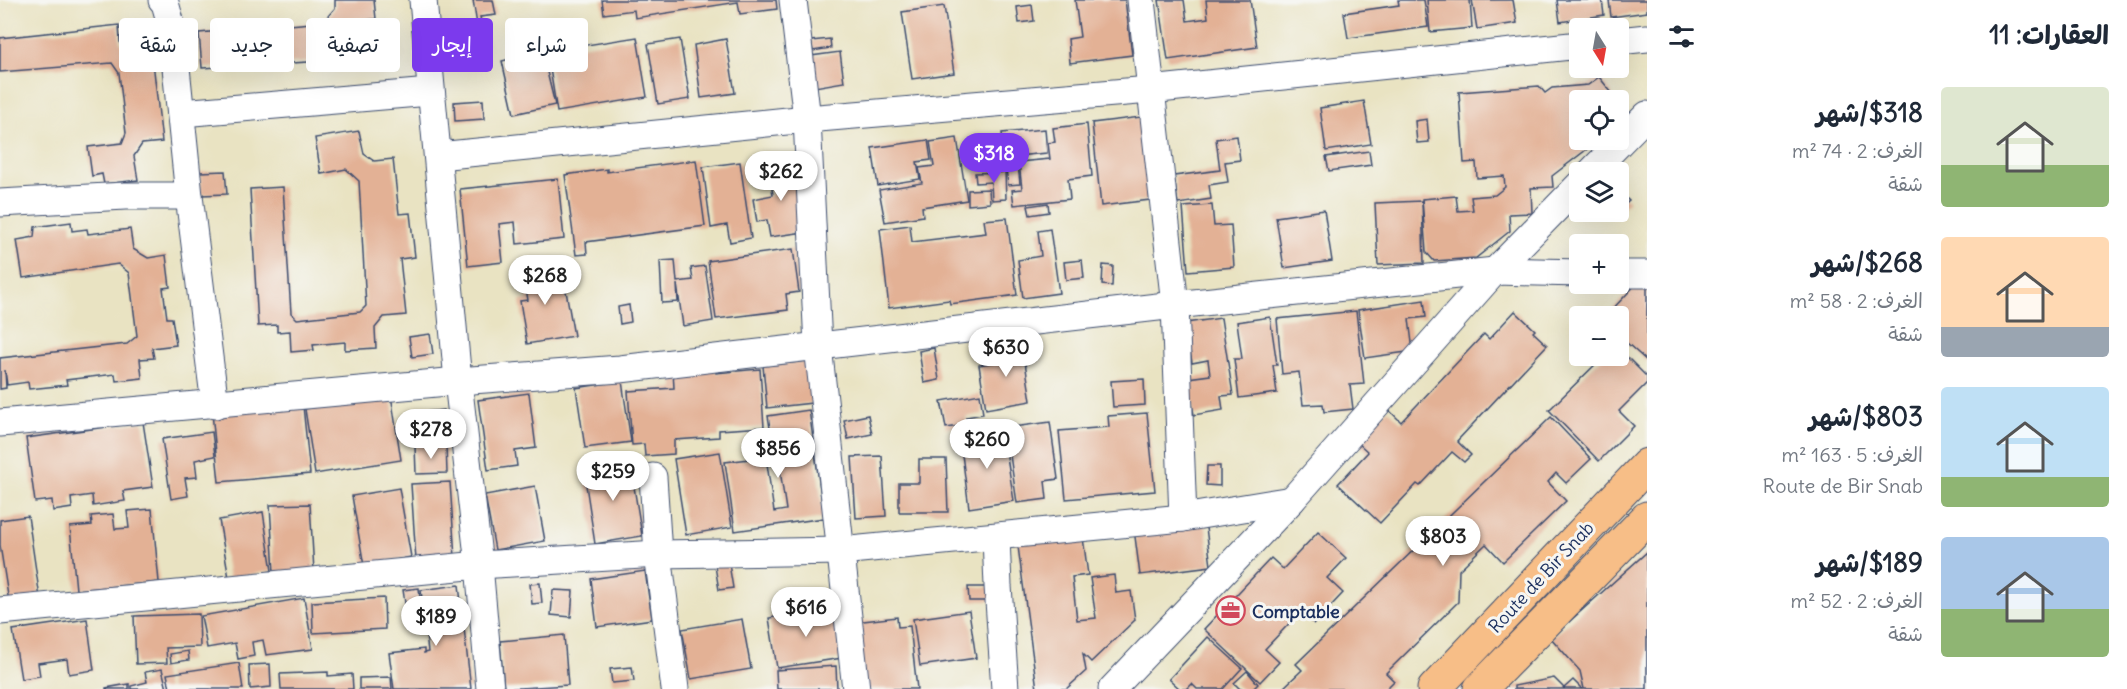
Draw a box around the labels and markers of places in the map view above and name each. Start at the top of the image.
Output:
pin: $318 [958,133,1030,184]
pin: $262 [745,151,817,202]
pin: $268 [509,255,581,306]
pin: $630 [970,327,1042,378]
pin: $278 [395,409,467,460]
pin: $260 [951,419,1023,470]
pin: $856 [742,428,814,479]
pin: $259 [577,451,649,502]
pin: $803 [1407,516,1479,567]
pin: $616 [770,587,842,638]
office icon: Comptable [1215,595,1247,627]
pin: $189 [400,596,472,647]
place label: Comptable [1252,600,1340,623]

